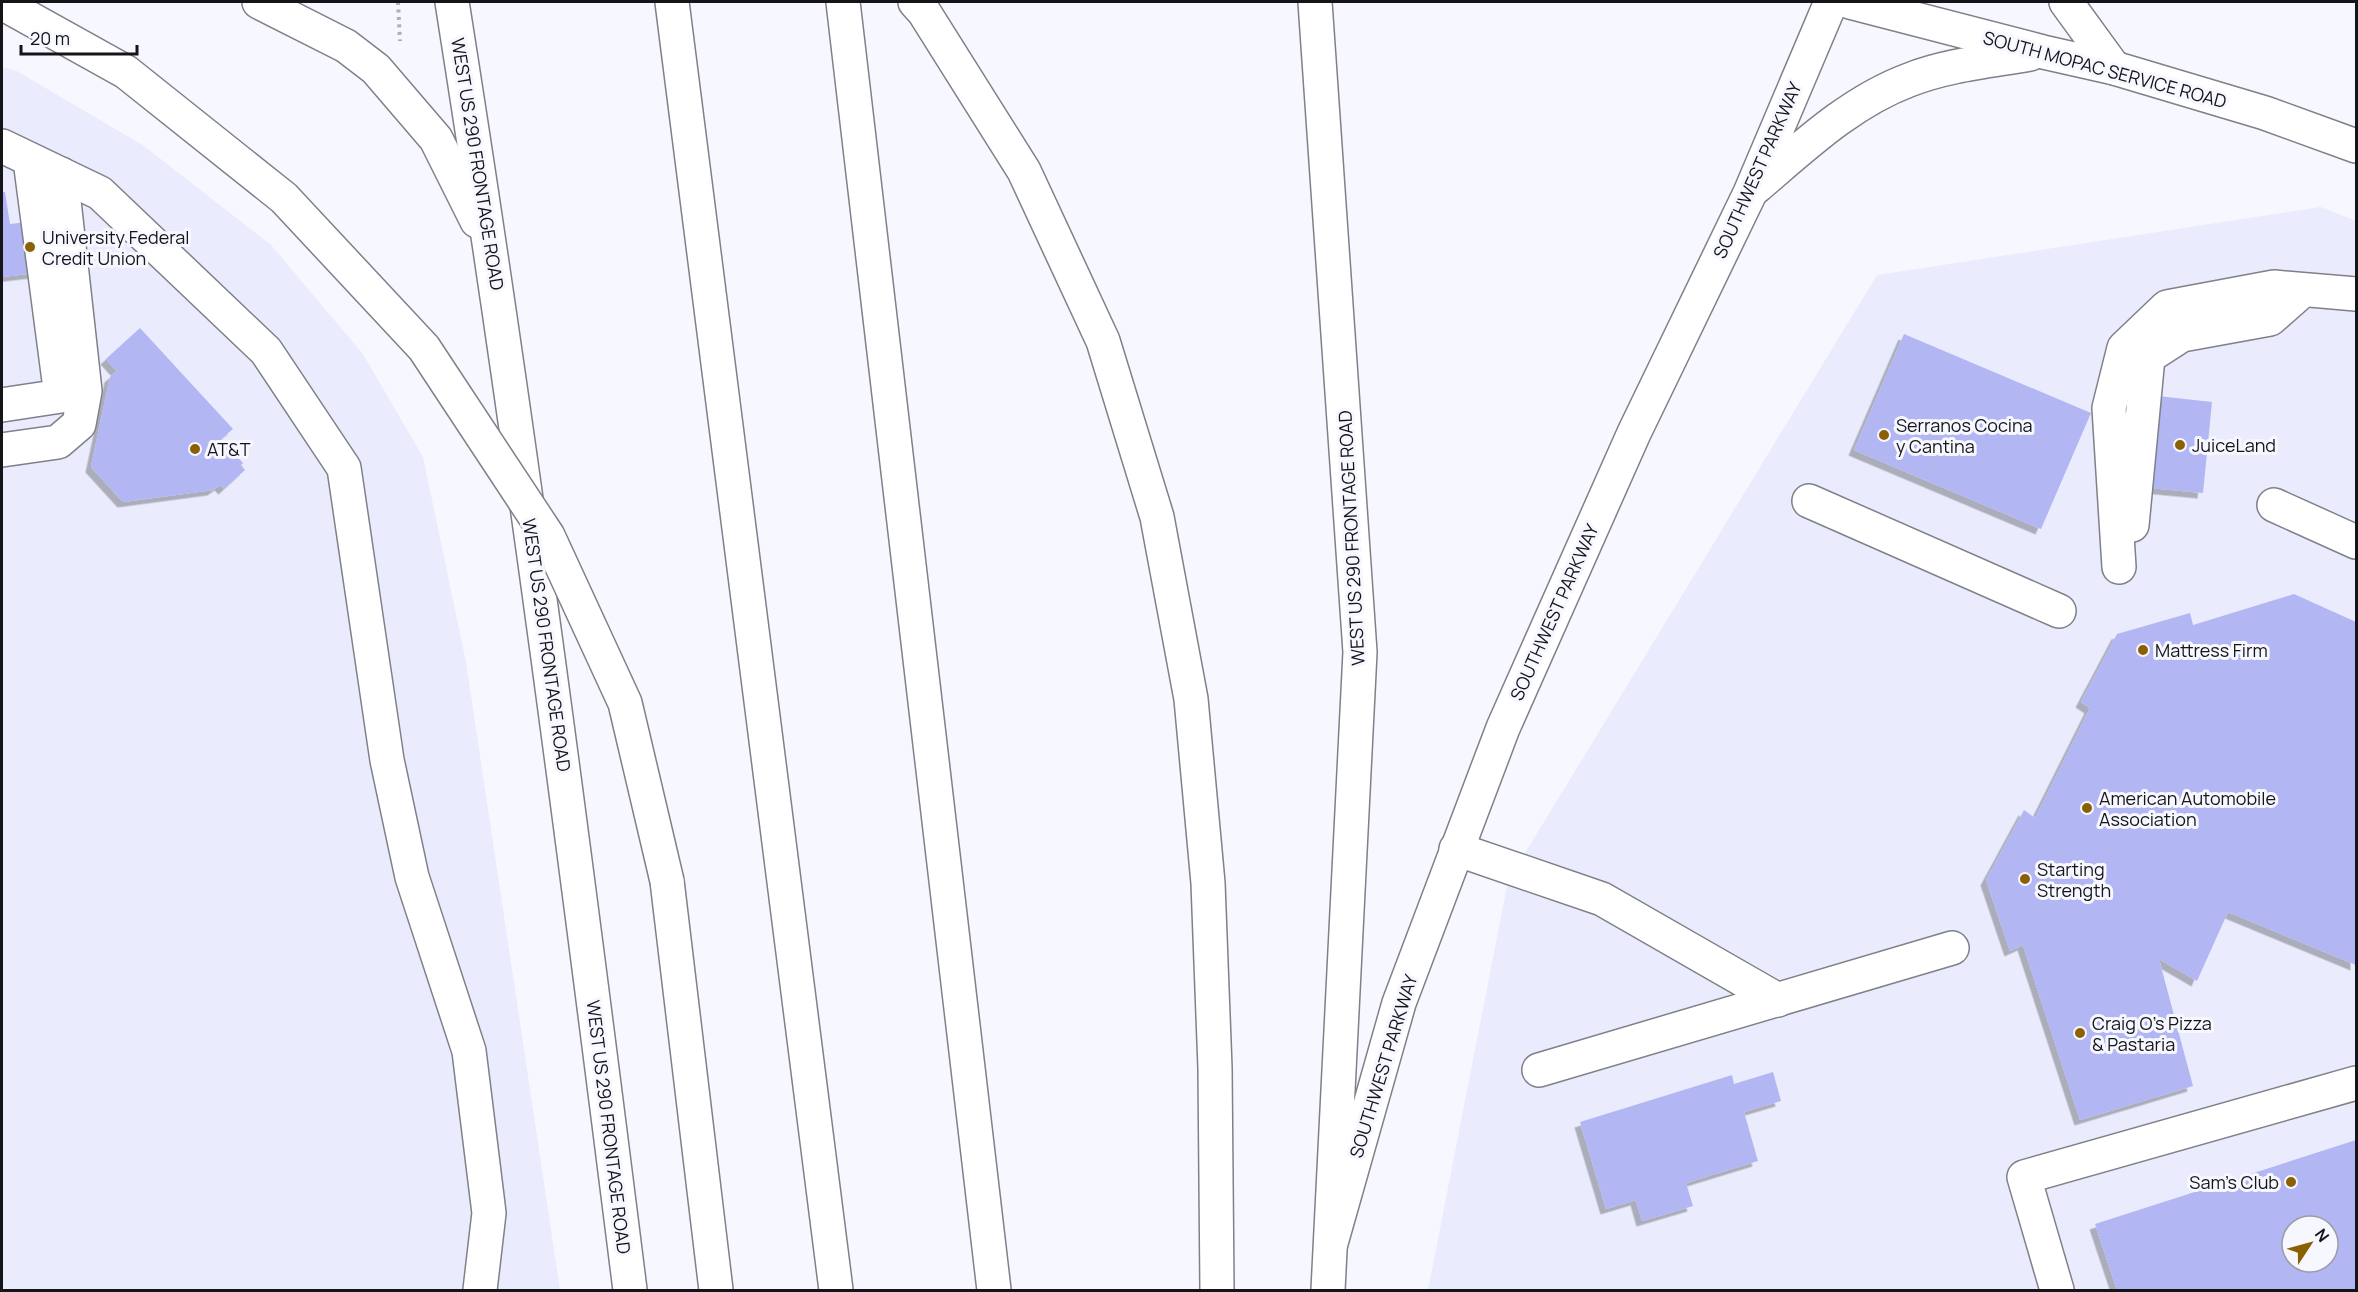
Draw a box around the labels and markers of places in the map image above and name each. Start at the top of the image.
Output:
place label: University Federal Credit Union [42,225,189,270]
marker: University Federal Credit Union [23,240,37,254]
place label: Serranos Cocina y Cantina [1896,413,2033,458]
marker: Serranos Cocina y Cantina [1877,428,1891,442]
place label: JuiceLand [2192,433,2276,457]
place label: AT&T [207,437,251,461]
marker: JuiceLand [2173,438,2187,452]
marker: AT&T [188,442,202,456]
place label: Mattress Firm [2155,638,2268,662]
marker: Mattress Firm [2136,643,2150,657]
place label: American Automobile Association [2099,786,2276,831]
marker: American Automobile Association [2080,801,2094,815]
place label: Starting Strength [2037,857,2111,902]
marker: Starting Strength [2018,872,2032,886]
place label: Craig O's Pizza & Pastaria [2092,1011,2212,1056]
marker: Craig O's Pizza & Pastaria [2073,1026,2087,1040]
place label: Sam's Club [2189,1170,2279,1194]
marker: Sam's Club [2284,1175,2298,1189]

